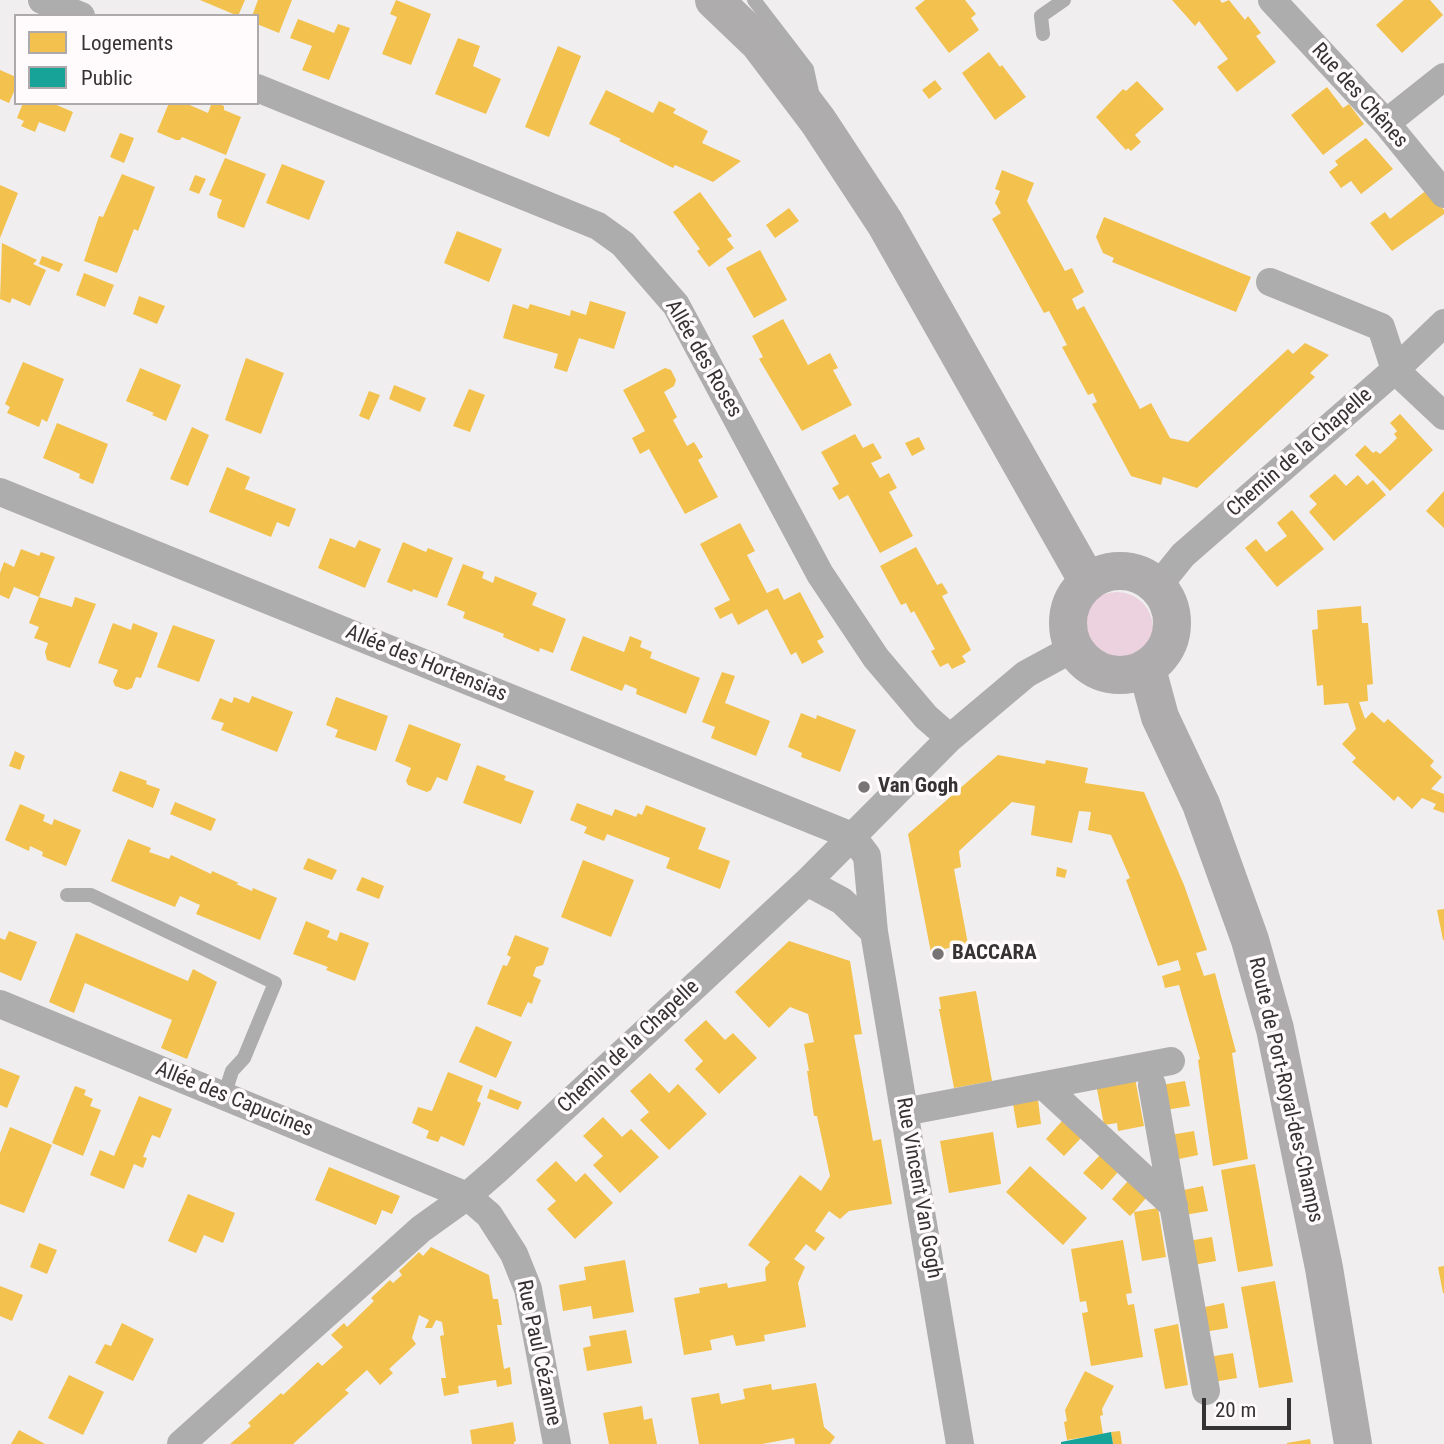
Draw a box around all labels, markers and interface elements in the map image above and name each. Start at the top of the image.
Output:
legend [14,14,259,105]
text: Logements [81,31,173,55]
street label: Rue des Chênes [1305,38,1413,154]
text: Public [81,66,133,90]
street label: Allée des Roses [659,296,747,422]
street label: Chemin de la Chapelle [1222,383,1378,523]
street label: Allée des Hortensias [342,620,510,708]
place label: Van Gogh [878,774,958,800]
marker: Van Gogh [856,779,872,795]
place label: BACCARA [952,941,1037,967]
marker: BACCARA [930,946,946,962]
street label: Route de Port-Royal-des-Champs [1242,955,1328,1225]
street label: Chemin de la Chapelle [553,975,705,1119]
street label: Allée des Capucines [152,1057,316,1143]
street label: Rue Vincent Van Gogh [890,1096,946,1280]
street label: Rue Paul Cézanne [510,1278,566,1428]
scale bar [1206,1384,1295,1428]
text: 20 m [1215,1398,1256,1422]

